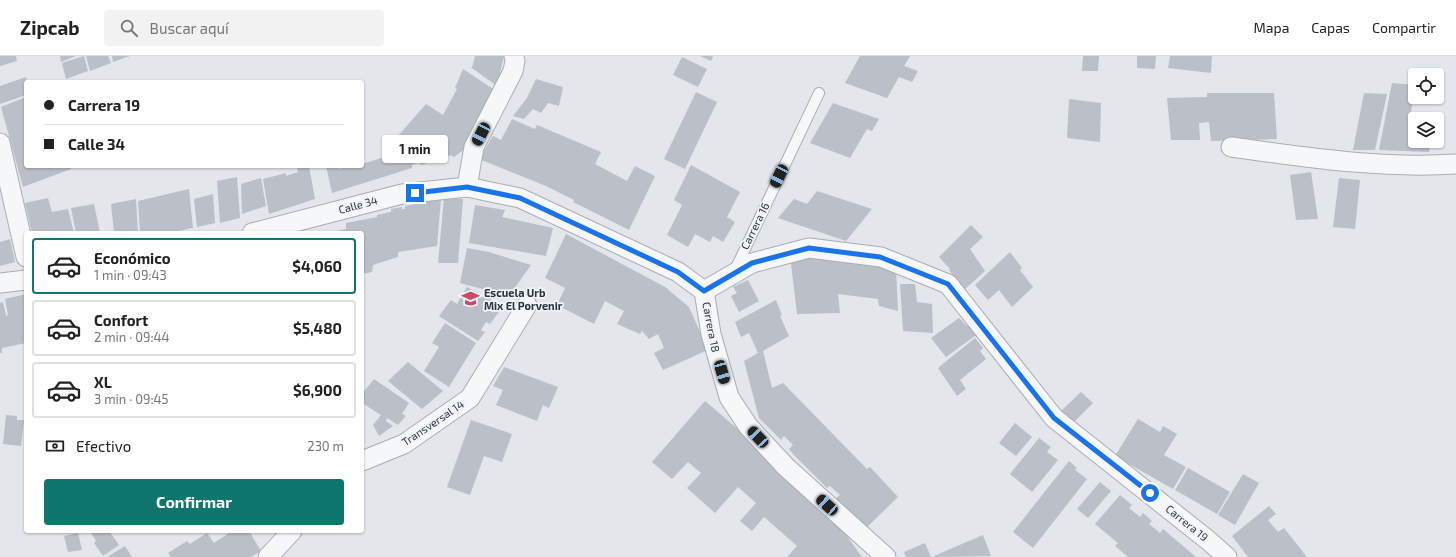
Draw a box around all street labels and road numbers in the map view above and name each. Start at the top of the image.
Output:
street label: Calle 34 [337,193,379,216]
street label: Carrera 16 [738,200,771,251]
street label: Carrera 18 [700,301,723,353]
street label: Transversal 14 [399,397,466,448]
street label: Carrera 19 [1164,502,1211,544]

